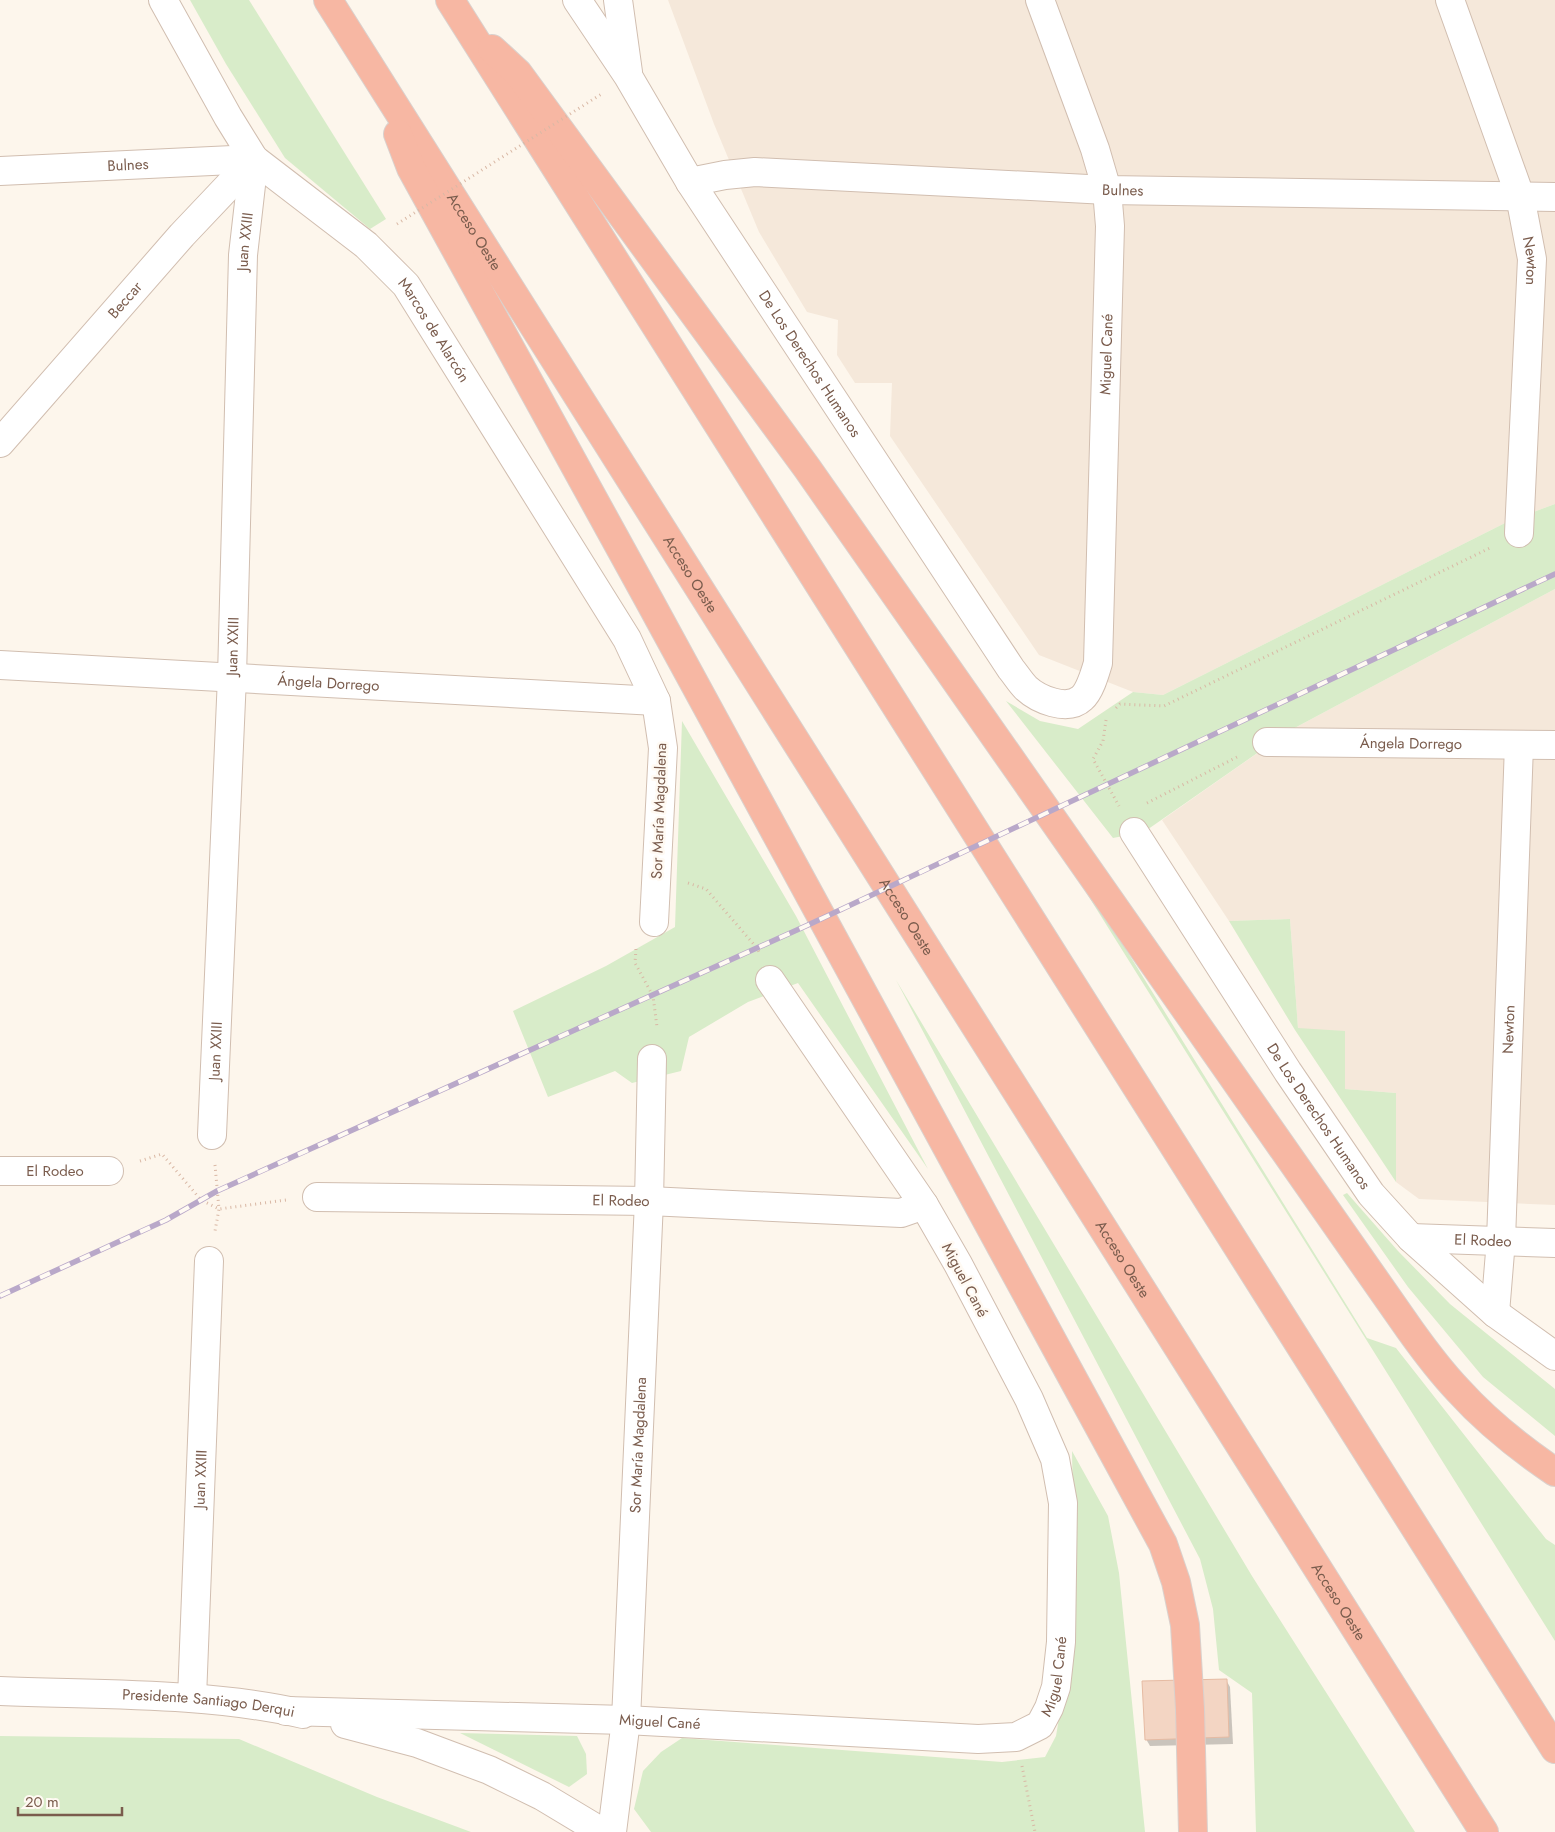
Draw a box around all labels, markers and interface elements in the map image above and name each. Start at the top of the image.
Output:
street label: Bulnes [107,153,149,177]
street label: Bulnes [1101,179,1144,202]
street label: Acceso Oeste [442,189,507,275]
street label: Juan XXIII [232,211,259,273]
street label: Newton [1517,235,1543,286]
street label: Marcos de Alarcón [393,272,475,387]
street label: Beccar [103,276,148,323]
street label: De Los Derechos Humanos [753,286,866,442]
street label: Miguel Cané [1094,313,1119,395]
street label: Acceso Oeste [658,531,723,617]
street label: Juan XXIII [221,617,245,678]
street label: Ángela Dorrego [277,669,380,697]
street label: Ángela Dorrego [1360,732,1462,755]
street label: Sor María Magdalena [646,743,672,879]
street label: Acceso Oeste [874,874,939,960]
street label: Newton [1497,1004,1521,1054]
street label: Juan XXIII [203,1021,228,1083]
street label: De Los Derechos Humanos [1261,1039,1376,1194]
street label: El Rodeo [26,1160,84,1182]
street label: El Rodeo [592,1189,650,1212]
street label: Acceso Oeste [1090,1216,1155,1302]
street label: El Rodeo [1454,1229,1512,1252]
street label: Miguel Cané [936,1239,994,1321]
street label: Sor María Magdalena [624,1377,652,1514]
street label: Juan XXIII [188,1449,213,1511]
street label: Acceso Oeste [1306,1559,1372,1645]
street label: Miguel Cané [1035,1636,1072,1721]
street label: Presidente Santiago Derqui [122,1684,297,1723]
street label: Miguel Cané [619,1709,701,1735]
scale bar [18,1784,121,1816]
text: 20 m [25,1791,59,1813]

